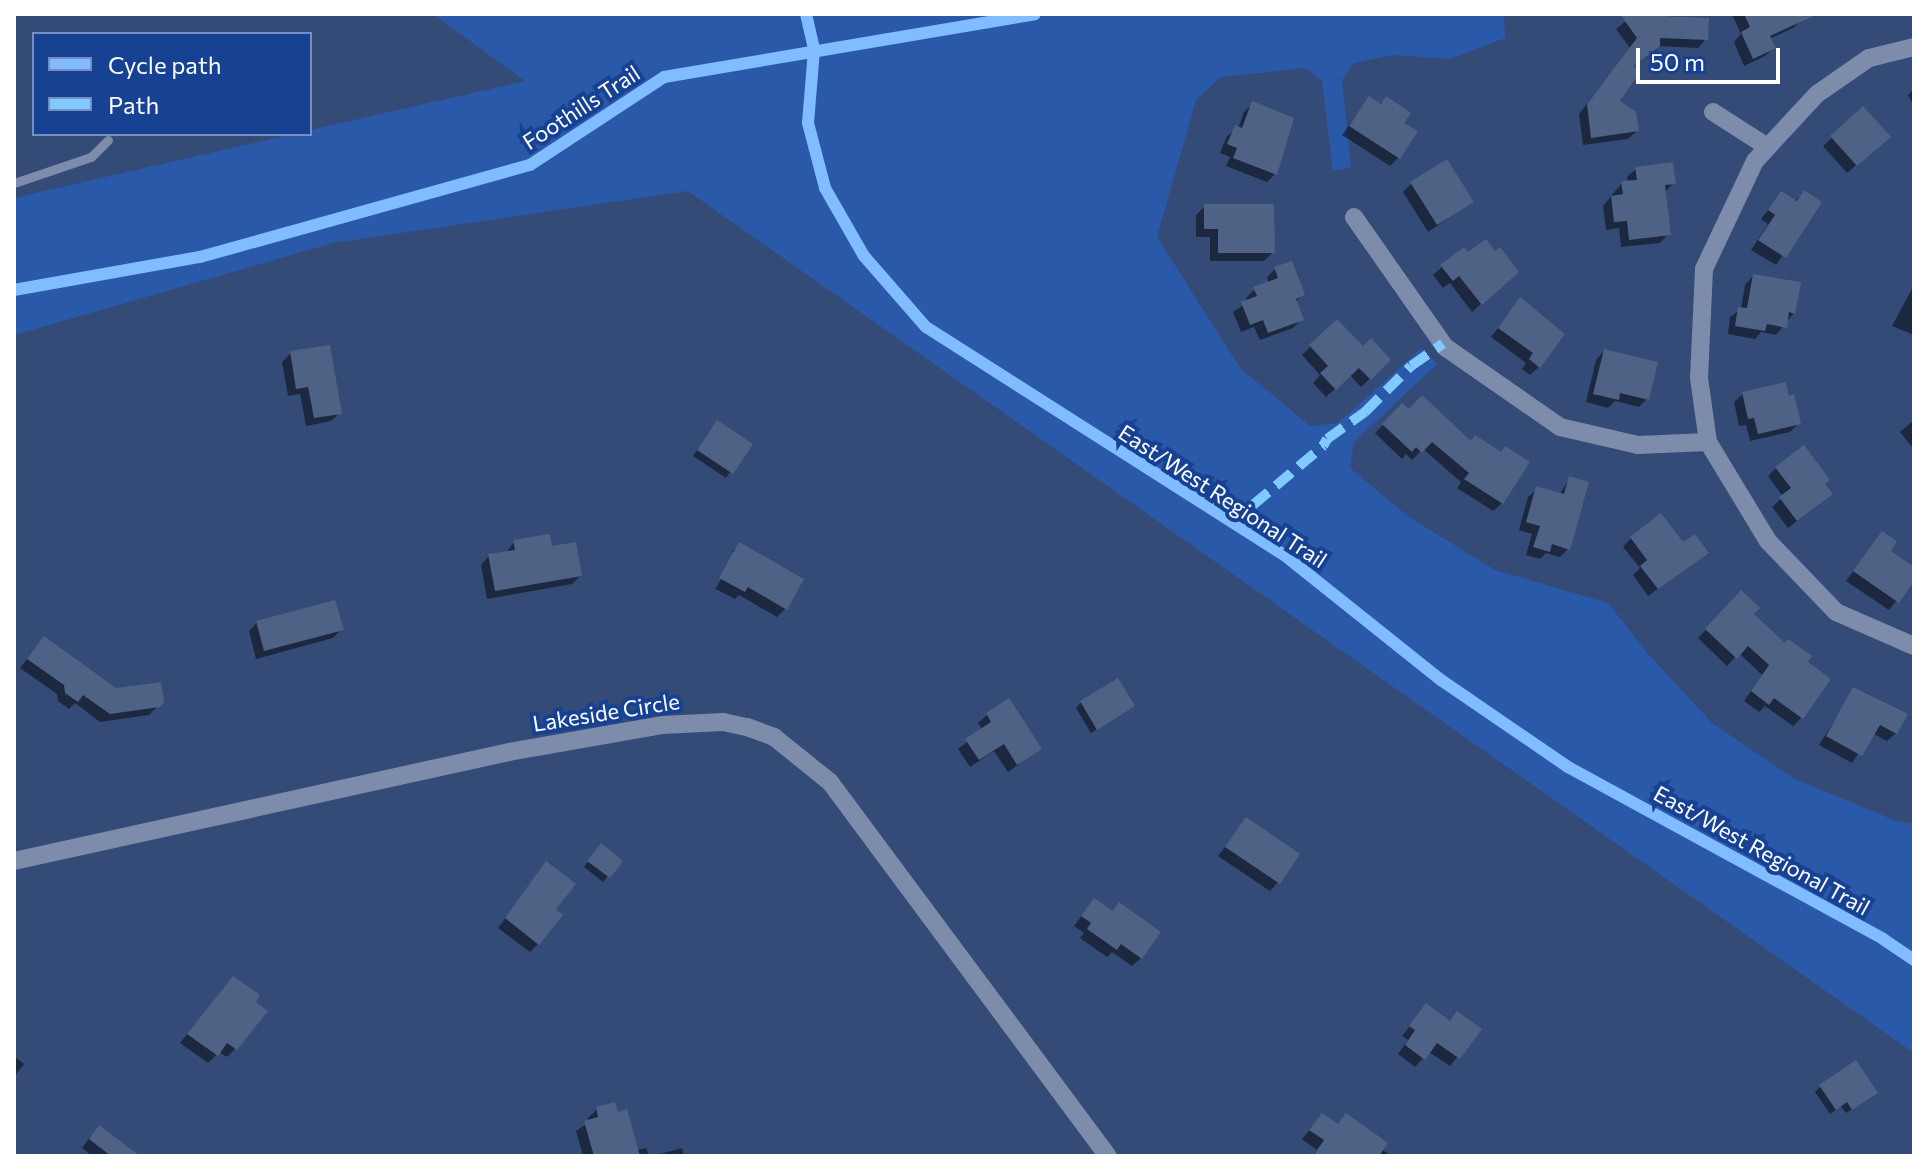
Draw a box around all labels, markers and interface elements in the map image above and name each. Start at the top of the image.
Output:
legend [32,32,312,136]
scale bar [1640,32,1784,82]
text: 50 m [1650,47,1705,76]
text: Cycle path [108,50,222,79]
street label: Foothills Trail [517,59,645,155]
text: Path [108,90,159,119]
street label: East/West Regional Trail [1114,419,1332,573]
street label: Lakeside Circle [531,687,681,737]
street label: East/West Regional Trail [1649,780,1875,920]

